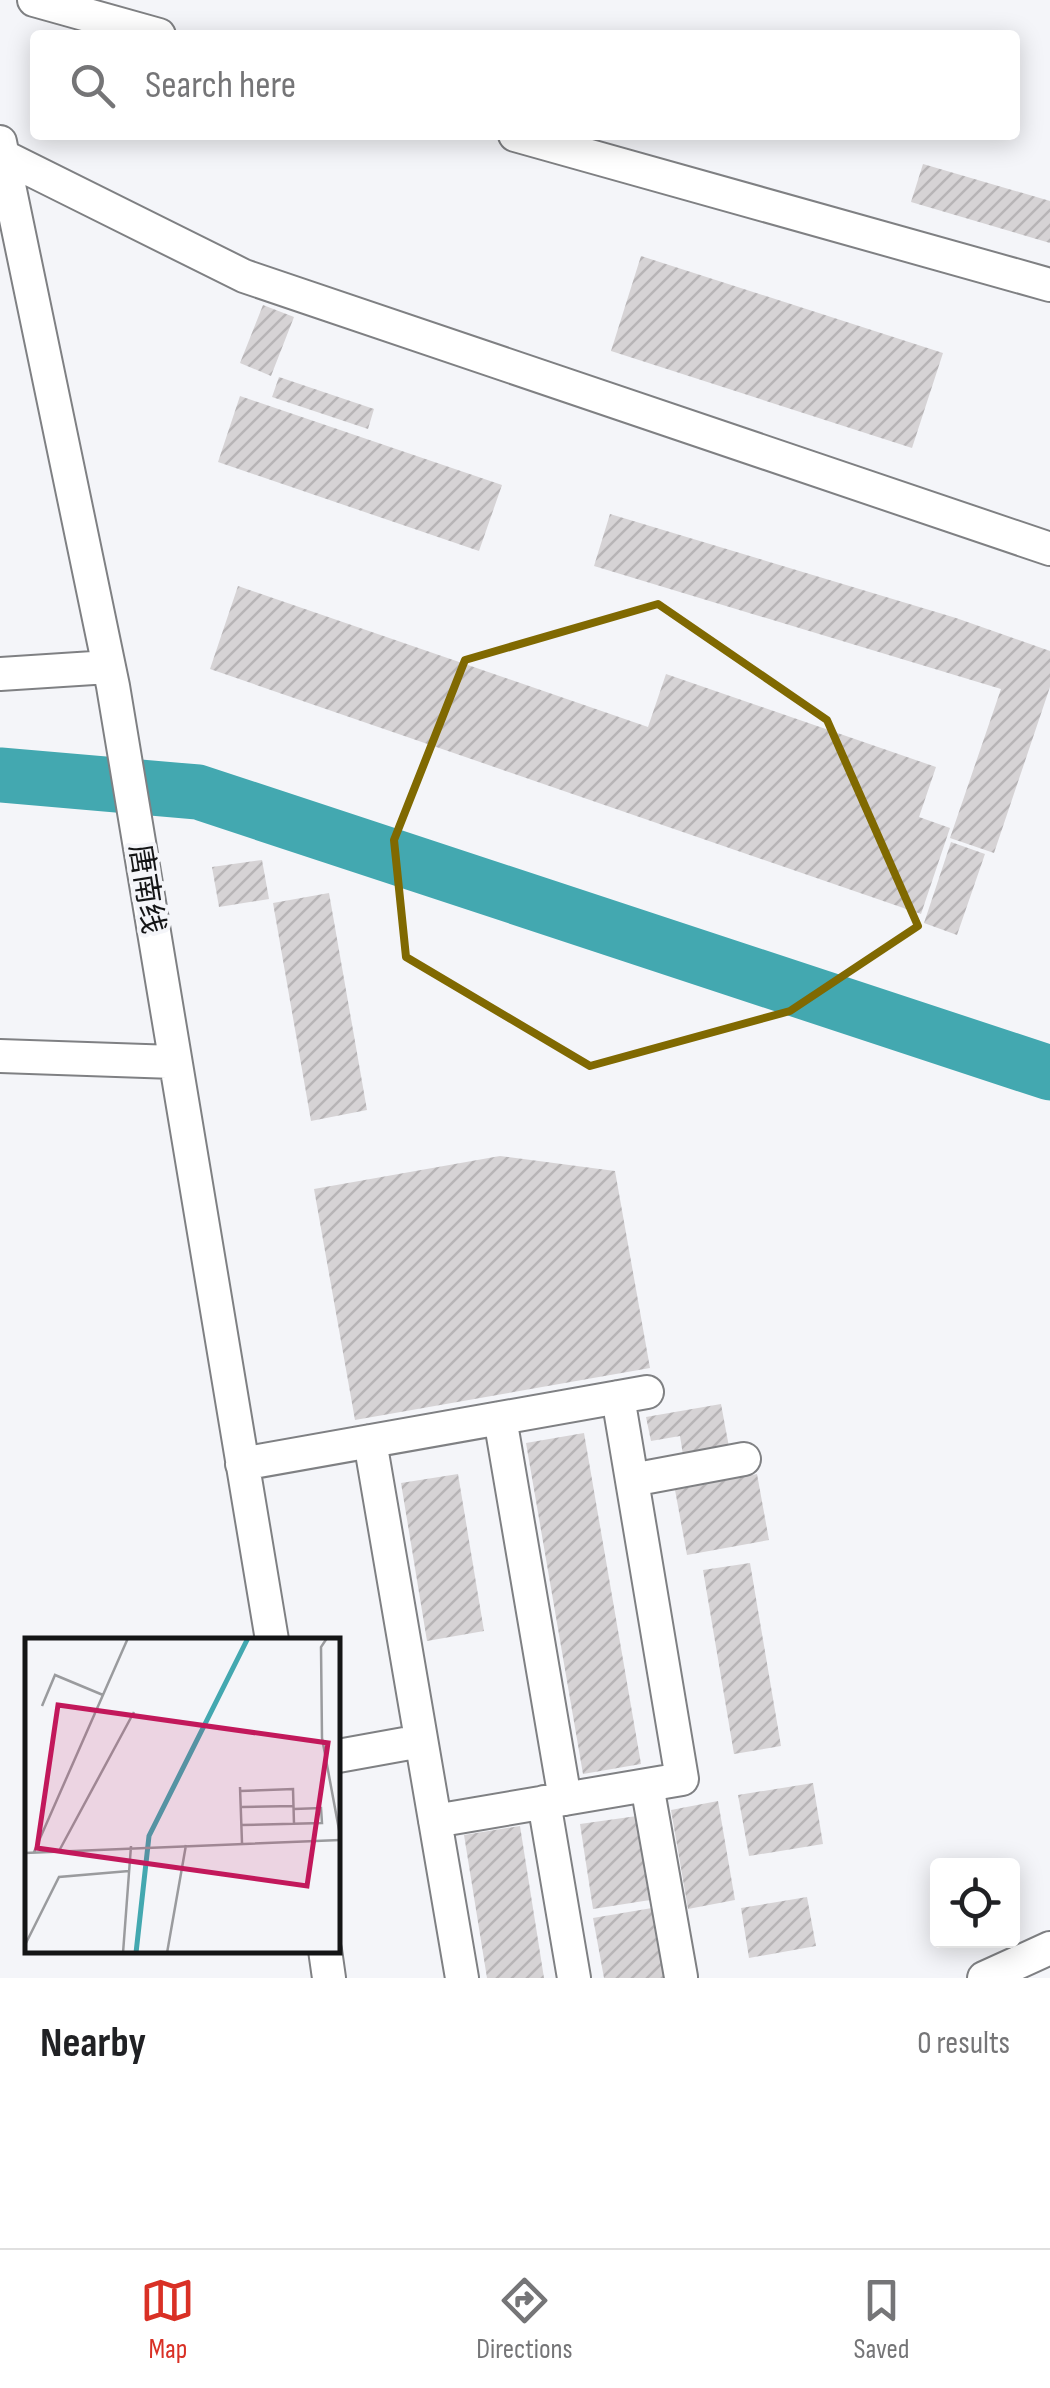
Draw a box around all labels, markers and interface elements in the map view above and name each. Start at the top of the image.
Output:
search box [30,30,1020,140]
icon: search [65,58,120,113]
text: Search here [145,63,296,108]
street label: 唐南线 [121,842,171,936]
inset map [25,1638,340,1953]
map controls [930,1858,1020,1948]
button: locate [930,1858,1020,1948]
text: Nearby [40,2018,146,2069]
text: 0 results [917,2024,1010,2063]
tab: Map [140,2273,195,2366]
tab: Directions [476,2273,573,2366]
tab: Saved [853,2273,910,2366]

